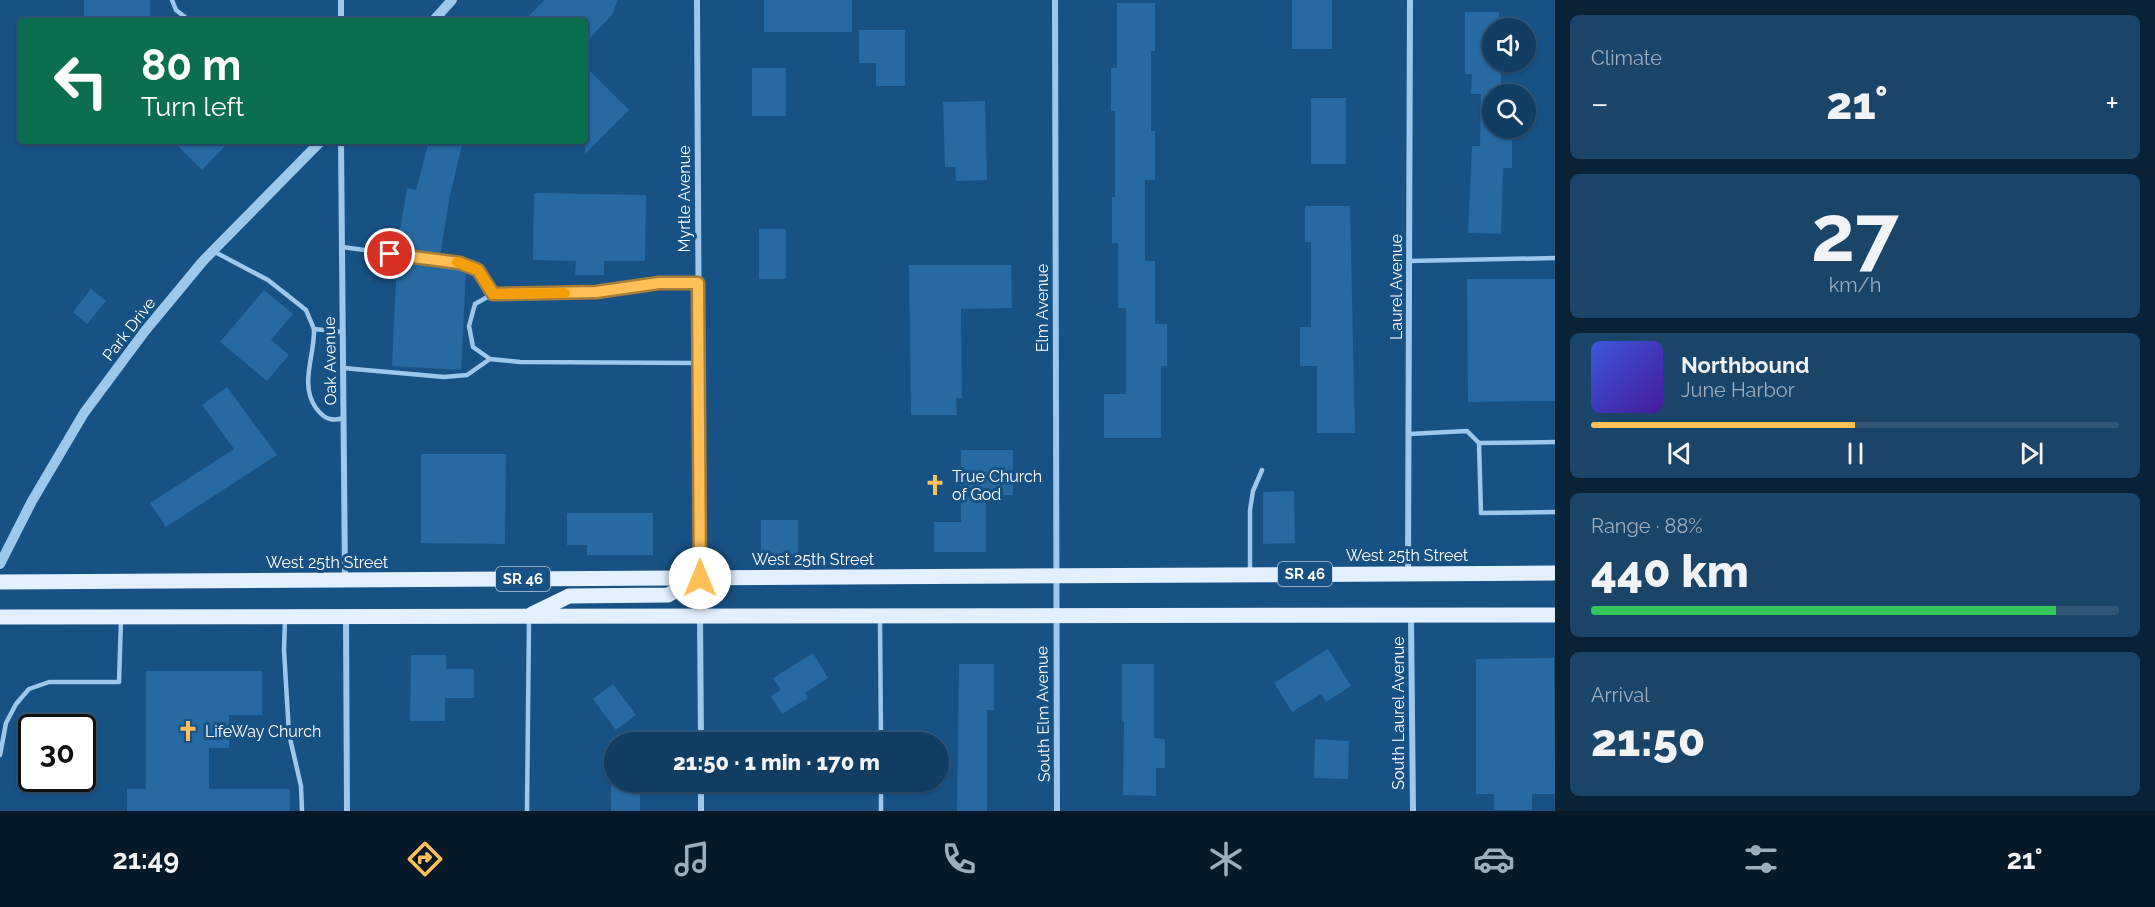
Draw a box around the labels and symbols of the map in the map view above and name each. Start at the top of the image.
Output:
street label: Myrtle Avenue [675,145,694,253]
pin [364,228,415,279]
street label: Laurel Avenue [1387,234,1406,340]
street label: Elm Avenue [1033,264,1052,352]
street label: Park Drive [98,294,160,364]
street label: Oak Avenue [320,316,340,406]
place label: True Church of God [952,467,1042,504]
church icon: True Church of God [923,473,947,497]
position arrow [668,546,732,610]
street label: West 25th Street [1346,546,1469,565]
street label: West 25th Street [752,550,875,569]
street label: West 25th Street [266,553,389,572]
road number: SR 46 [1278,562,1332,586]
road number: SR 46 [496,567,550,591]
street label: South Laurel Avenue [1389,636,1408,790]
street label: South Elm Avenue [1032,646,1054,782]
speed limit sign: 30 [18,714,96,792]
church icon: LifeWay Church [176,719,200,743]
place label: LifeWay Church [205,722,321,741]

